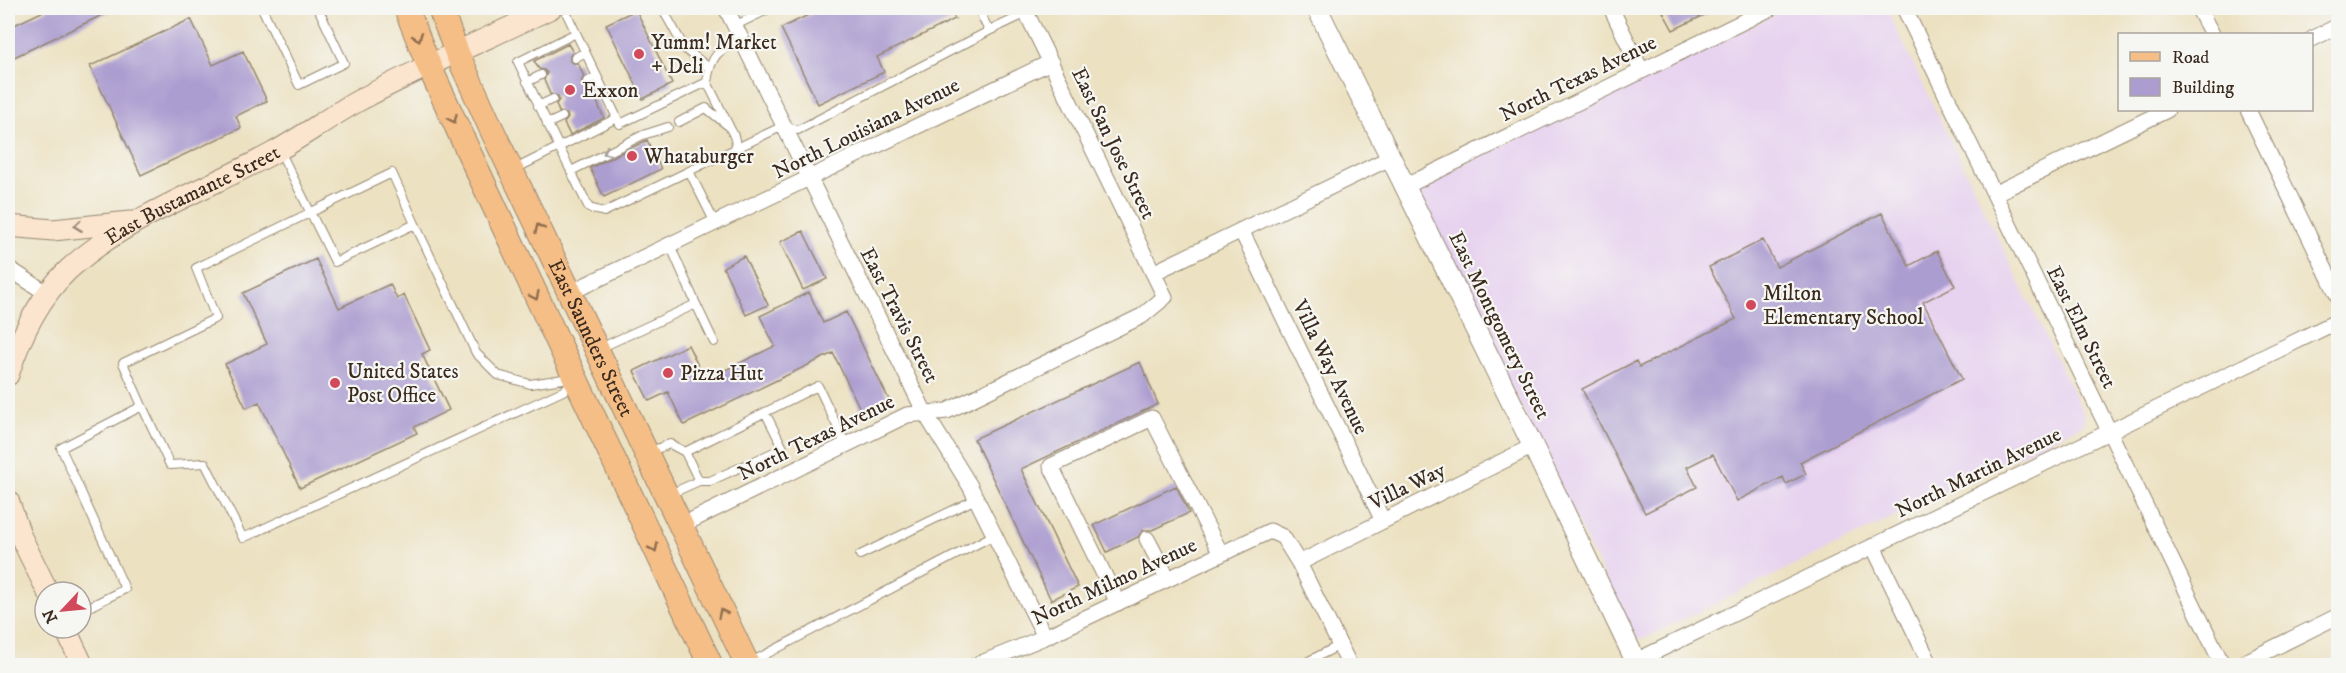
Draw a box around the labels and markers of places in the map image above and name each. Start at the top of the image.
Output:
place label: Yumm! Market + Deli [651,30,777,80]
marker: Yumm! Market + Deli [632,47,646,61]
place label: Exxon [582,78,639,104]
marker: Exxon [563,83,577,97]
place label: Whataburger [643,144,754,170]
marker: Whataburger [625,149,639,163]
place label: Milton Elementary School [1763,281,1924,331]
marker: Milton Elementary School [1744,298,1758,312]
place label: United States Post Office [347,359,459,409]
place label: Pizza Hut [680,361,764,387]
marker: Pizza Hut [661,366,675,380]
marker: United States Post Office [328,376,342,390]

